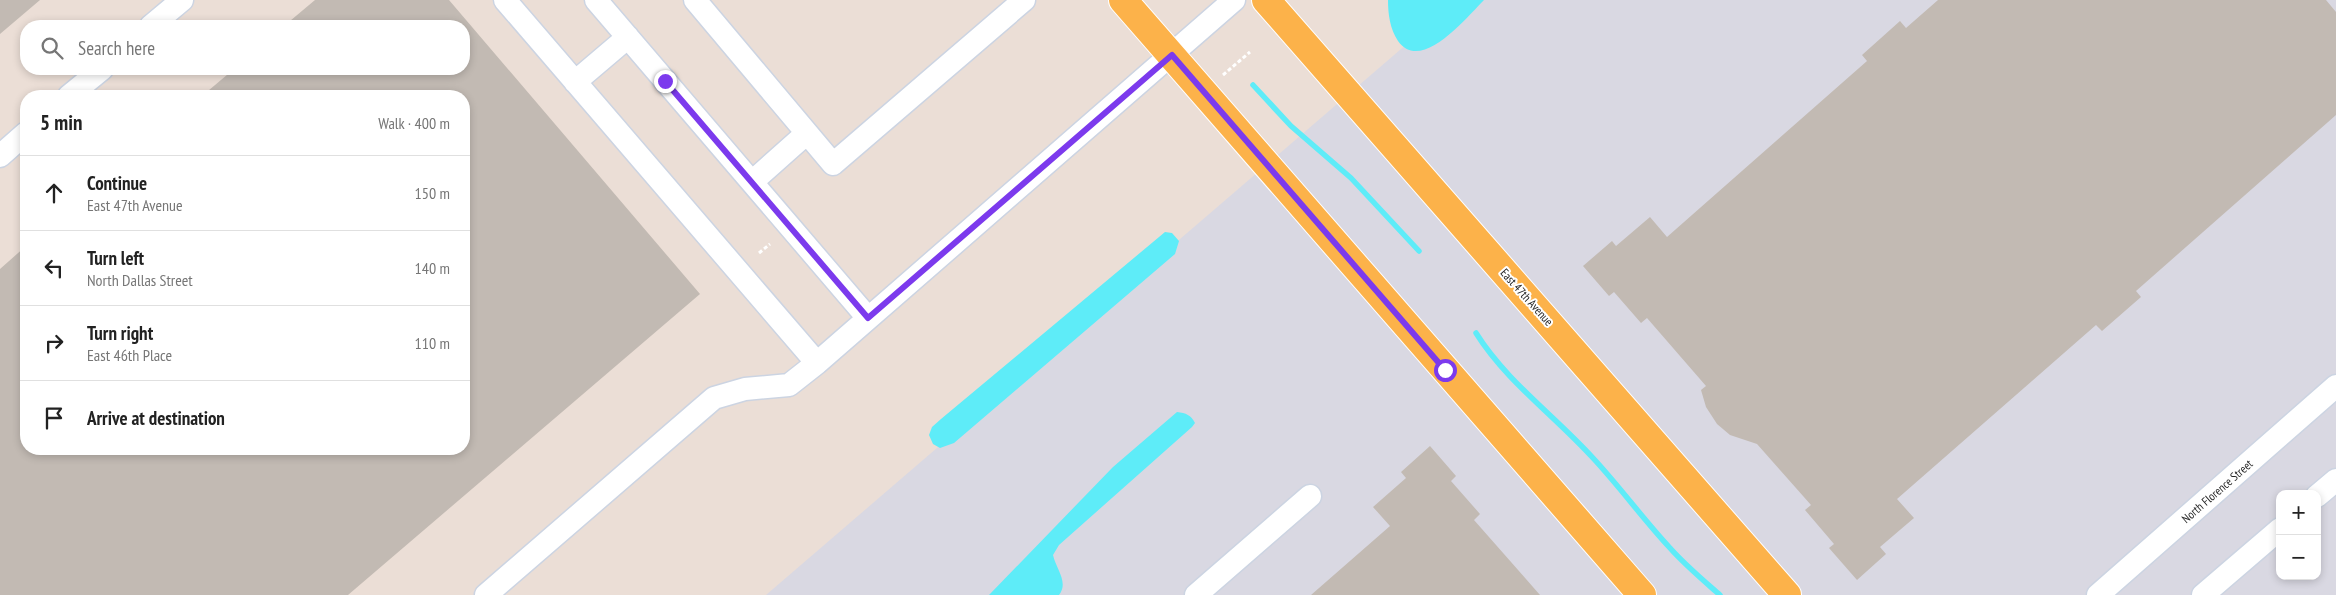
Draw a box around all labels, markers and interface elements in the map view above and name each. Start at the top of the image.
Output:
search box [20,20,470,75]
icon: search [38,34,66,62]
text: Search here [78,36,155,60]
route end [654,70,677,93]
text: 5 min [40,109,82,136]
text: Walk · 400 m [378,113,450,133]
text: Continue [87,171,147,195]
icon: ahead [40,179,68,207]
text: 150 m [415,183,450,203]
text: East 47th Avenue [87,195,183,215]
text: Turn left [87,246,144,270]
icon: left [40,254,68,282]
text: 140 m [415,258,450,278]
street label: East 47th Avenue [1497,265,1557,329]
text: North Dallas Street [87,270,193,290]
text: Turn right [87,321,153,345]
icon: right [40,329,68,357]
text: 110 m [415,333,450,353]
text: East 46th Place [87,345,172,365]
route start [1434,359,1457,382]
icon: arrive [40,404,68,432]
text: Arrive at destination [87,406,225,430]
street label: North Florence Street [2178,456,2256,526]
map controls [2276,490,2321,580]
button: + [2276,490,2321,535]
button: − [2276,535,2321,580]

